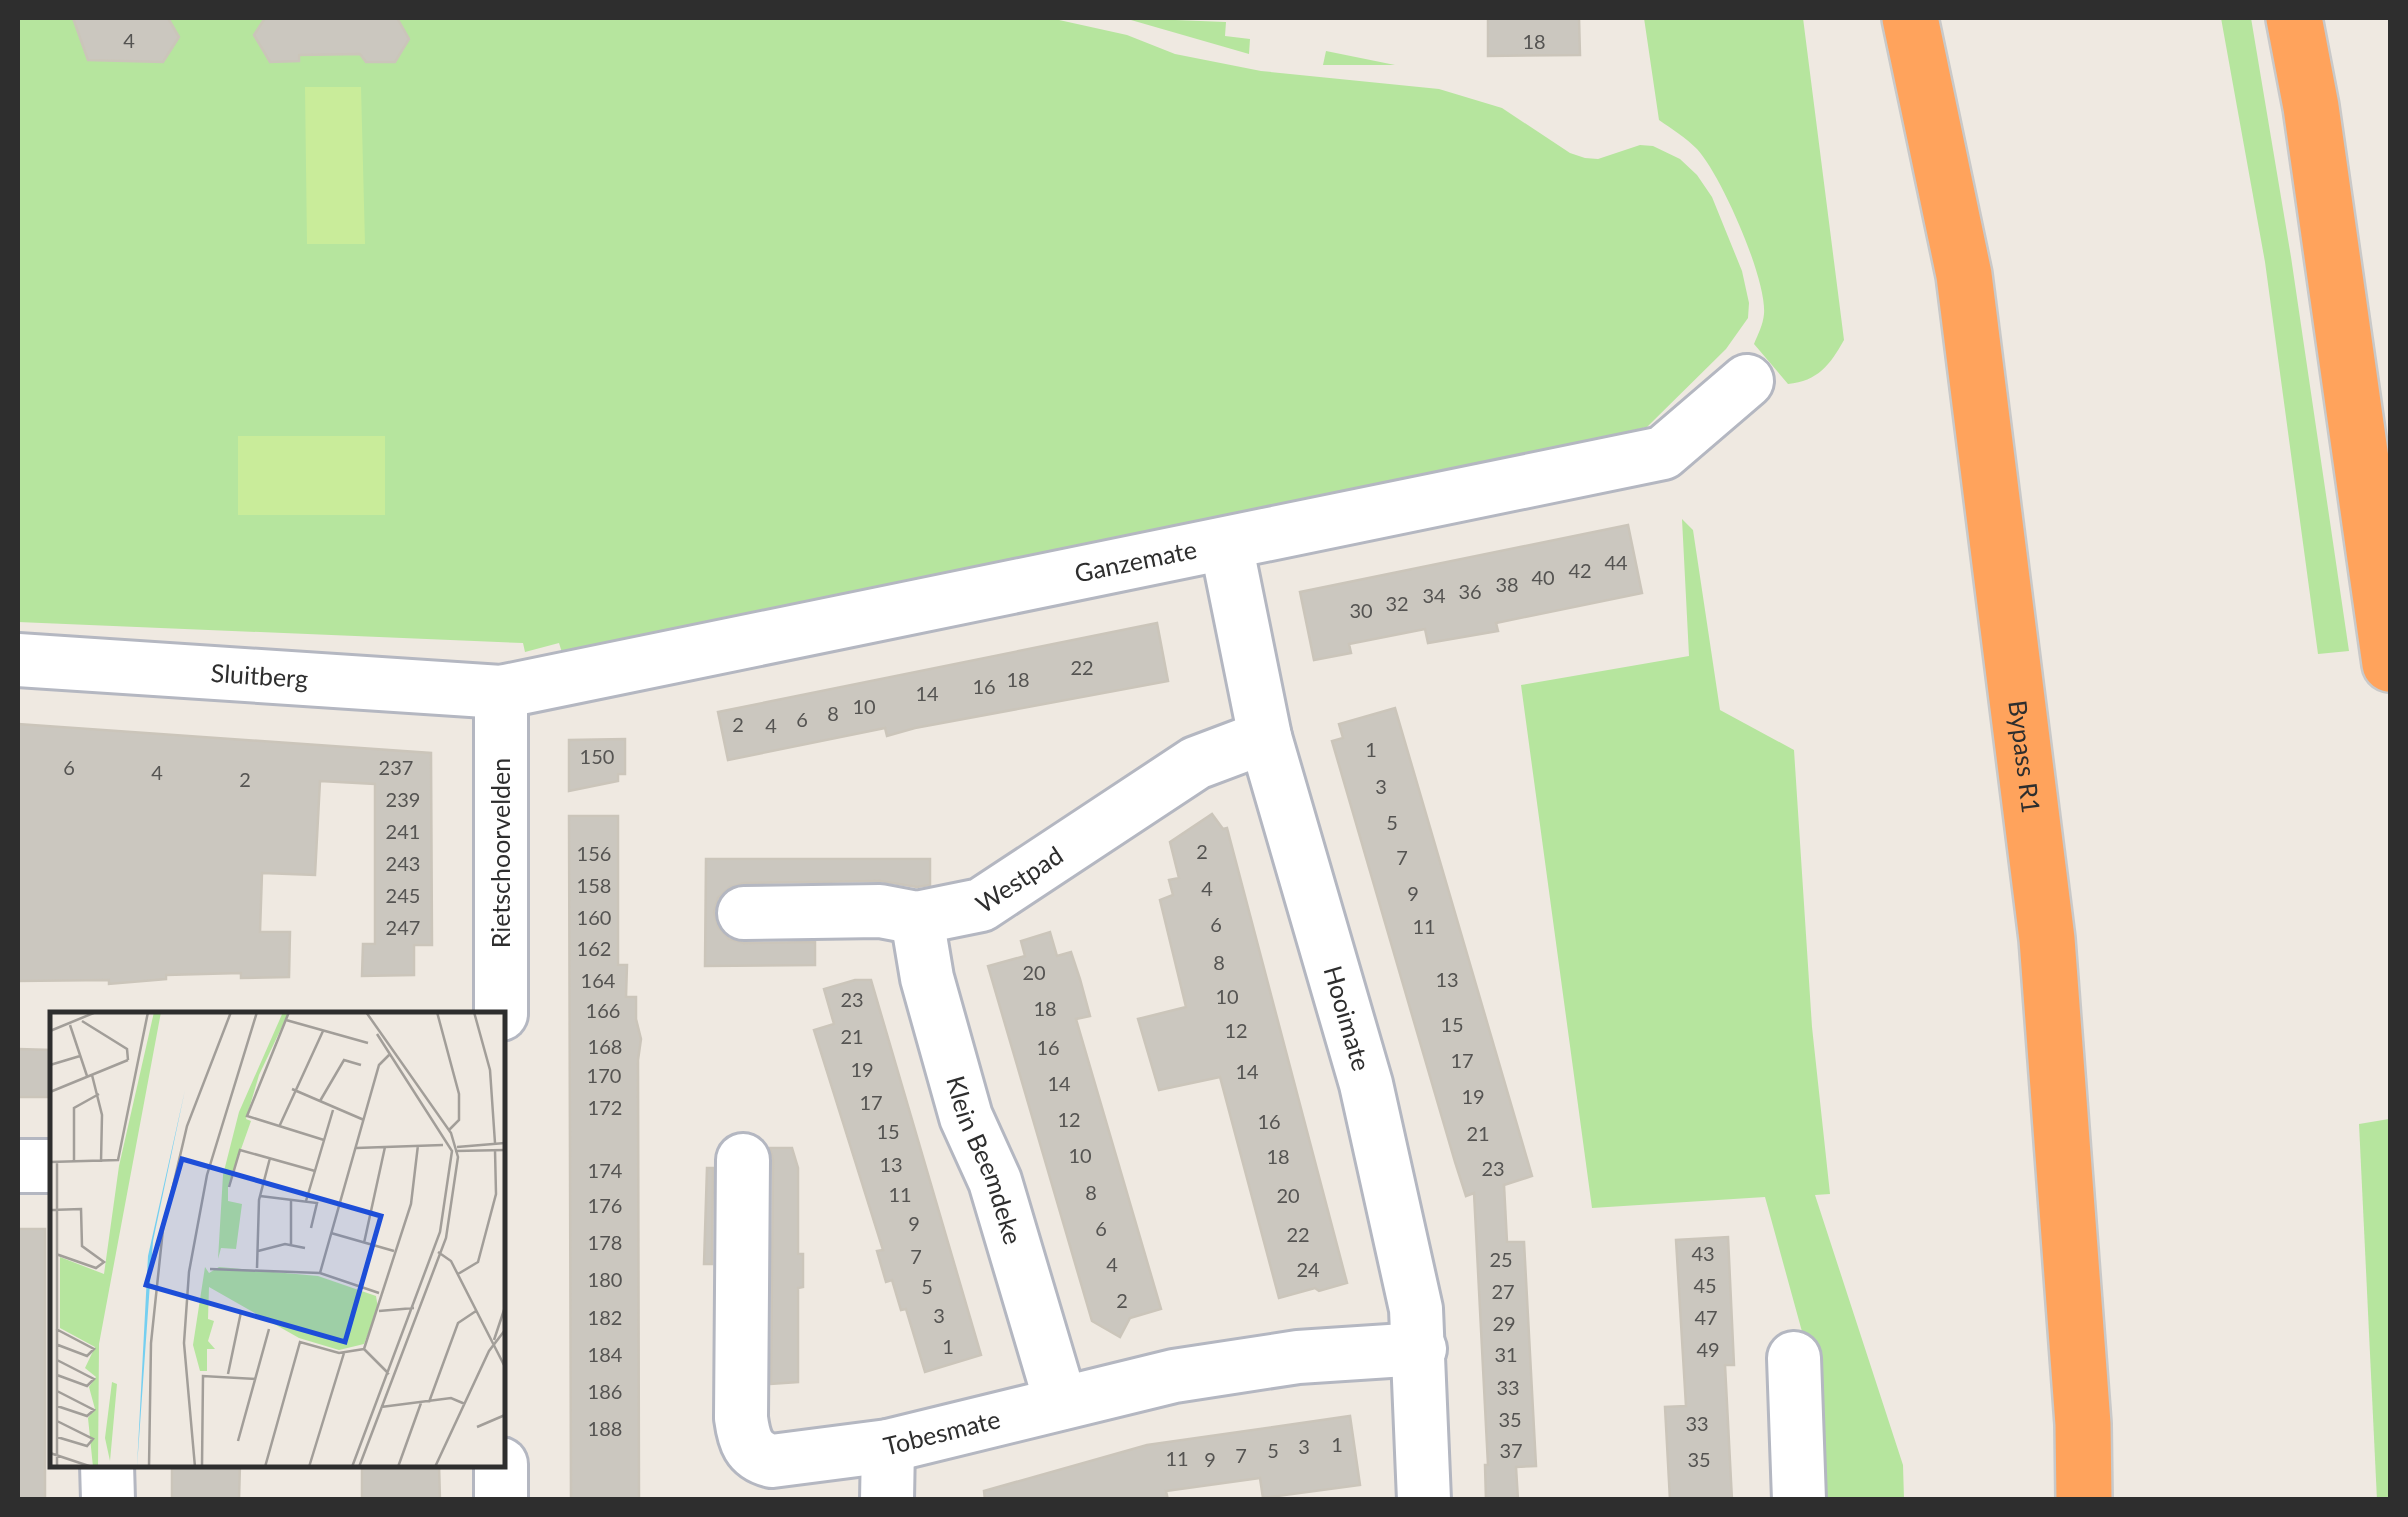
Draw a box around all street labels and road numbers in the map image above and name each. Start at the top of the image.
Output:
street label: Ganzemate [1072,533,1199,588]
street label: Sluitberg [210,657,309,693]
street label: Bypass R1 [2003,698,2047,815]
street label: Rietschoorvelden [485,758,515,948]
street label: Westpad [970,839,1068,918]
street label: Hooimate [1318,962,1377,1074]
street label: Klein Beemdeke [941,1072,1029,1248]
street label: Tobesmate [880,1403,1003,1461]

